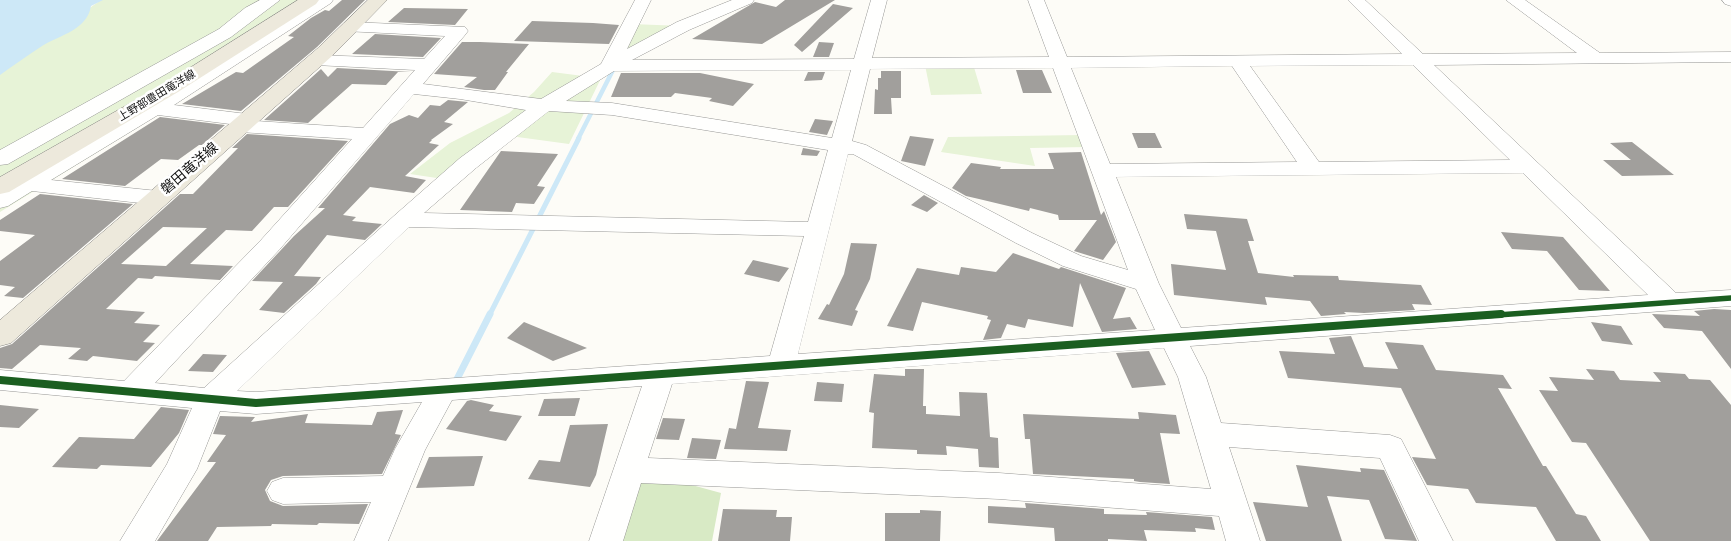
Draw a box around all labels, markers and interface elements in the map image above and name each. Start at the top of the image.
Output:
street label: 上野部豊田竜洋線 [116,68,198,124]
street label: 磐田竜洋線 [158,140,222,198]

